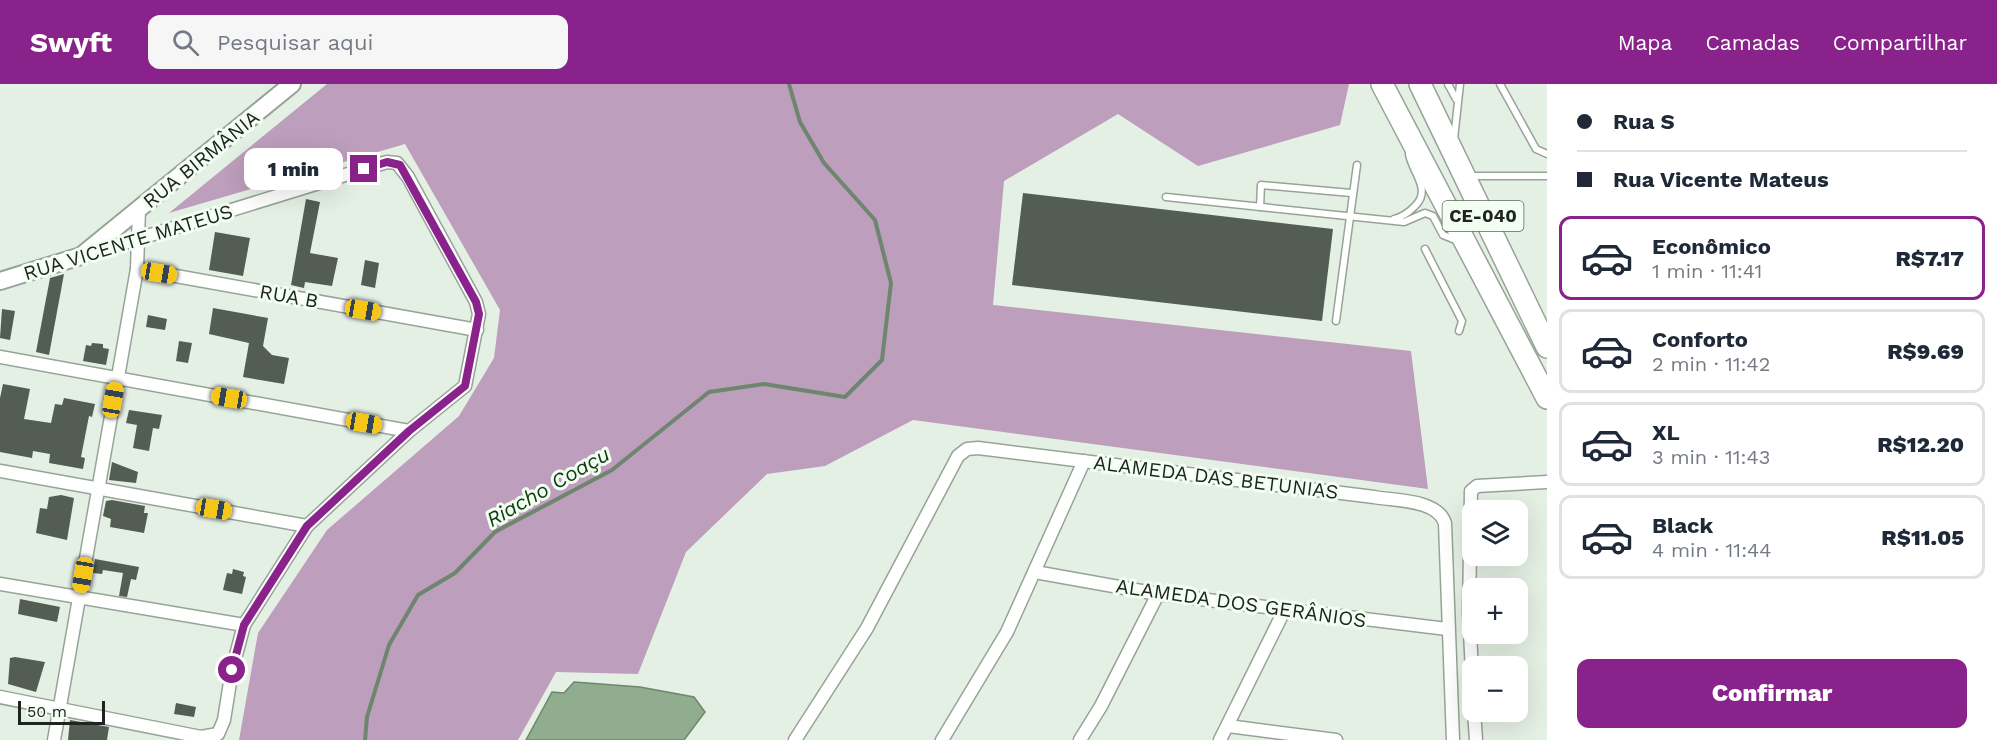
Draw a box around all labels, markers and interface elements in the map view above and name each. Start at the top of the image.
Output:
search box [148,15,568,69]
text: Swyft [30,26,112,59]
icon: search [169,26,202,59]
text: Pesquisar aqui [217,30,373,55]
text: Mapa [1618,30,1672,55]
text: Camadas [1705,30,1800,55]
text: Compartilhar [1833,30,1967,55]
street label: RUA BIRMÂNIA [138,105,264,213]
text: Rua S [1613,109,1675,134]
callout: 1 min [244,148,343,190]
route end [350,155,377,182]
text: 1 min [268,157,319,181]
text: Rua Vicente Mateus [1613,167,1829,192]
street label: RUA VICENTE MATEUS [20,199,236,285]
road number: CE-040 [1442,201,1524,231]
icon: car [1580,231,1634,285]
text: Econômico [1652,234,1771,259]
text: R$7.17 [1895,246,1964,271]
text: 1 min · 11:41 [1652,259,1762,283]
car [140,261,178,285]
street label: RUA B [258,279,320,313]
car [344,298,382,322]
icon: car [1580,324,1634,378]
text: Conforto [1652,327,1748,352]
text: R$9.69 [1887,339,1964,364]
text: 2 min · 11:42 [1652,352,1770,376]
car [101,381,125,419]
car [210,386,248,410]
car [345,411,383,435]
icon: car [1580,417,1634,471]
text: XL [1652,420,1680,445]
text: R$12.20 [1877,432,1964,457]
water label: Riacho Coaçu [482,441,614,532]
text: 3 min · 11:43 [1652,445,1770,469]
street label: ALAMEDA DAS BETUNIAS [1092,450,1340,504]
car [195,497,233,521]
map controls [1462,500,1528,722]
button: layers [1462,500,1528,566]
icon: car [1580,510,1634,564]
text: Black [1652,513,1713,538]
text: R$11.05 [1881,525,1964,550]
text: 4 min · 11:44 [1652,538,1772,562]
car [71,556,95,594]
street label: ALAMEDA DOS GERÂNIOS [1114,574,1368,632]
button: + [1462,578,1528,644]
route start [218,656,245,683]
button: − [1462,656,1528,722]
button: Confirmar [1577,659,1967,728]
scale bar [18,698,105,726]
text: 50 m [27,702,67,721]

